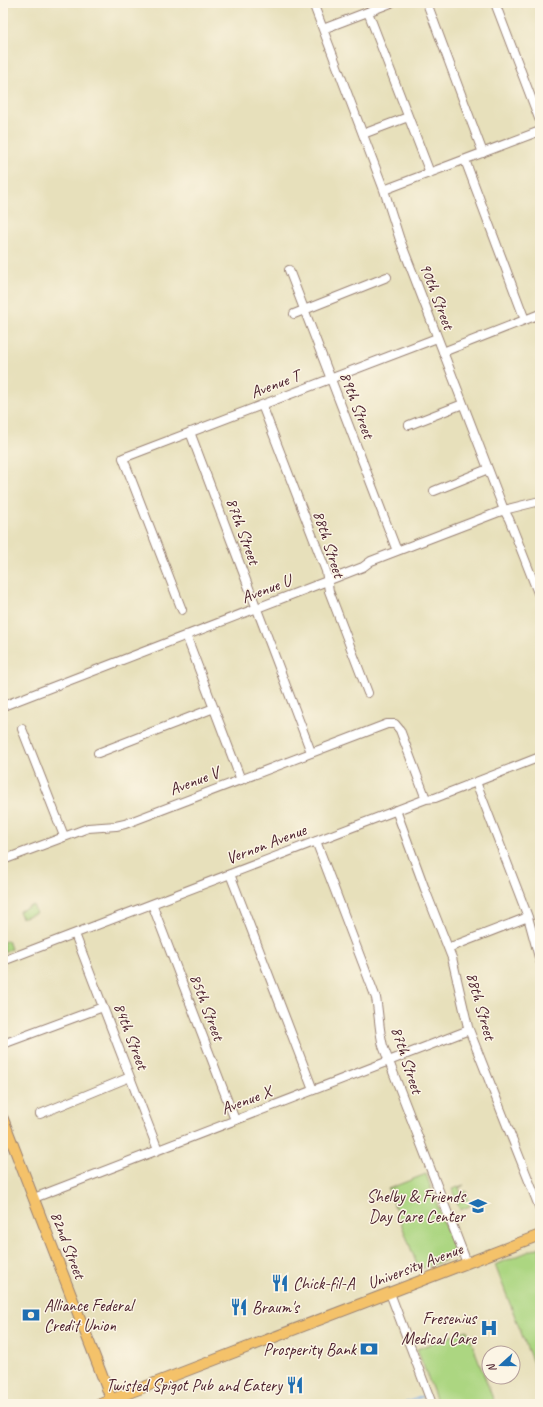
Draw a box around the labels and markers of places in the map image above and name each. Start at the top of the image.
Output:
place label: Shelby & Friends Day Care Center [367,1186,467,1227]
school or university icon: Shelby & Friends Day Care Center [468,1196,488,1216]
restaurant icon: Chick-fil-A [270,1273,290,1293]
place label: Chick-fil-A [293,1273,356,1294]
place label: Alliance Federal Credit Union [44,1295,136,1336]
restaurant icon: Braum's [229,1297,249,1317]
place label: Braum's [252,1297,301,1318]
bank icon: Alliance Federal Credit Union [21,1305,41,1325]
place label: Fresenius Medical Care [401,1308,478,1349]
hospital icon: Fresenius Medical Care [479,1318,499,1338]
place label: Prosperity Bank [263,1339,358,1360]
bank icon: Prosperity Bank [359,1339,379,1359]
place label: Twisted Spigot Pub and Eatery [106,1375,283,1396]
restaurant icon: Twisted Spigot Pub and Eatery [285,1375,305,1395]

